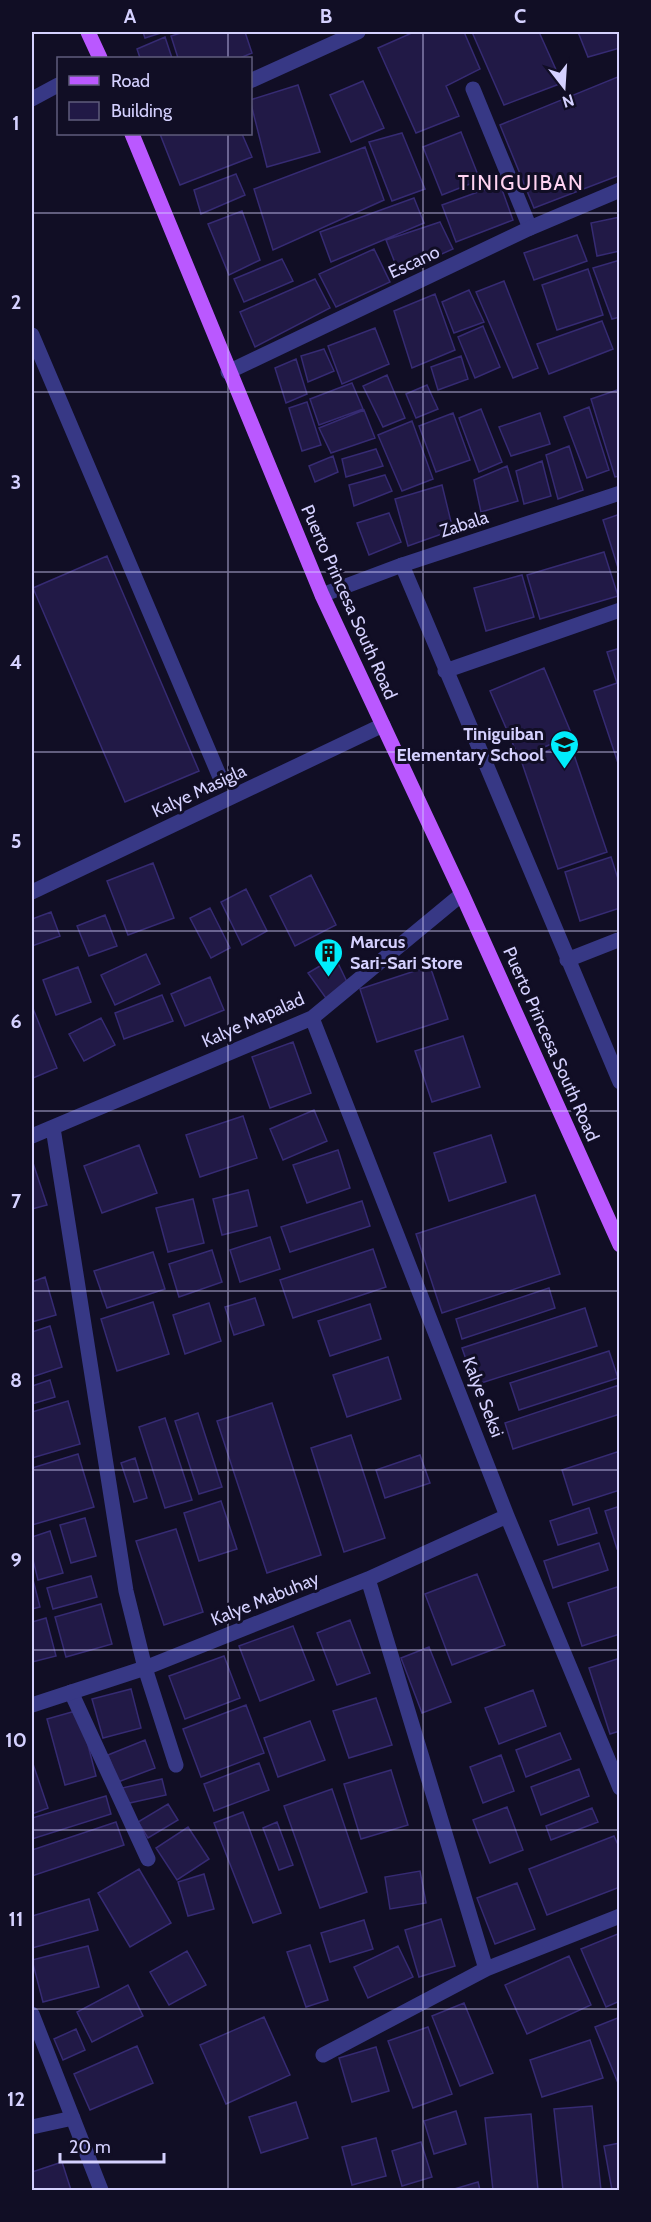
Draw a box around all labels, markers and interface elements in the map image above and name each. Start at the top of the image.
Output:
text: A [124,4,137,28]
text: B [320,4,332,28]
text: C [514,4,526,28]
legend [57,57,252,135]
north arrow [534,57,594,117]
text: Road [111,70,150,92]
text: N [560,90,576,112]
text: Building [111,100,173,122]
text: 1 [12,111,20,135]
district label: TINIGUIBAN [458,170,584,195]
street label: Escano [385,241,443,283]
text: 2 [11,290,21,314]
text: 3 [11,470,21,494]
street label: Puerto Princesa South Road [296,501,402,703]
street label: Zabala [437,506,491,542]
text: 4 [10,650,22,674]
place label: Tiniguiban Elementary School [397,723,544,766]
school or university icon: Tiniguiban Elementary School [549,728,581,770]
street label: Kalye Masigla [148,759,250,822]
text: 5 [11,829,21,853]
place label: Marcus Sari-Sari Store [350,931,463,974]
building icon: Marcus Sari-Sari Store [313,936,345,978]
street label: Puerto Princesa South Road [498,943,604,1145]
street label: Kalye Mapalad [198,988,308,1052]
text: 6 [10,1009,22,1033]
text: 7 [11,1189,22,1213]
street label: Kalye Seksi [458,1354,508,1440]
text: 8 [10,1368,22,1392]
text: 9 [10,1548,22,1572]
street label: Kalye Mabuhay [208,1567,322,1631]
text: 10 [5,1728,27,1752]
text: 11 [9,1907,23,1931]
text: 12 [7,2087,25,2111]
scale bar [60,2126,164,2164]
text: 20 m [69,2136,111,2158]

